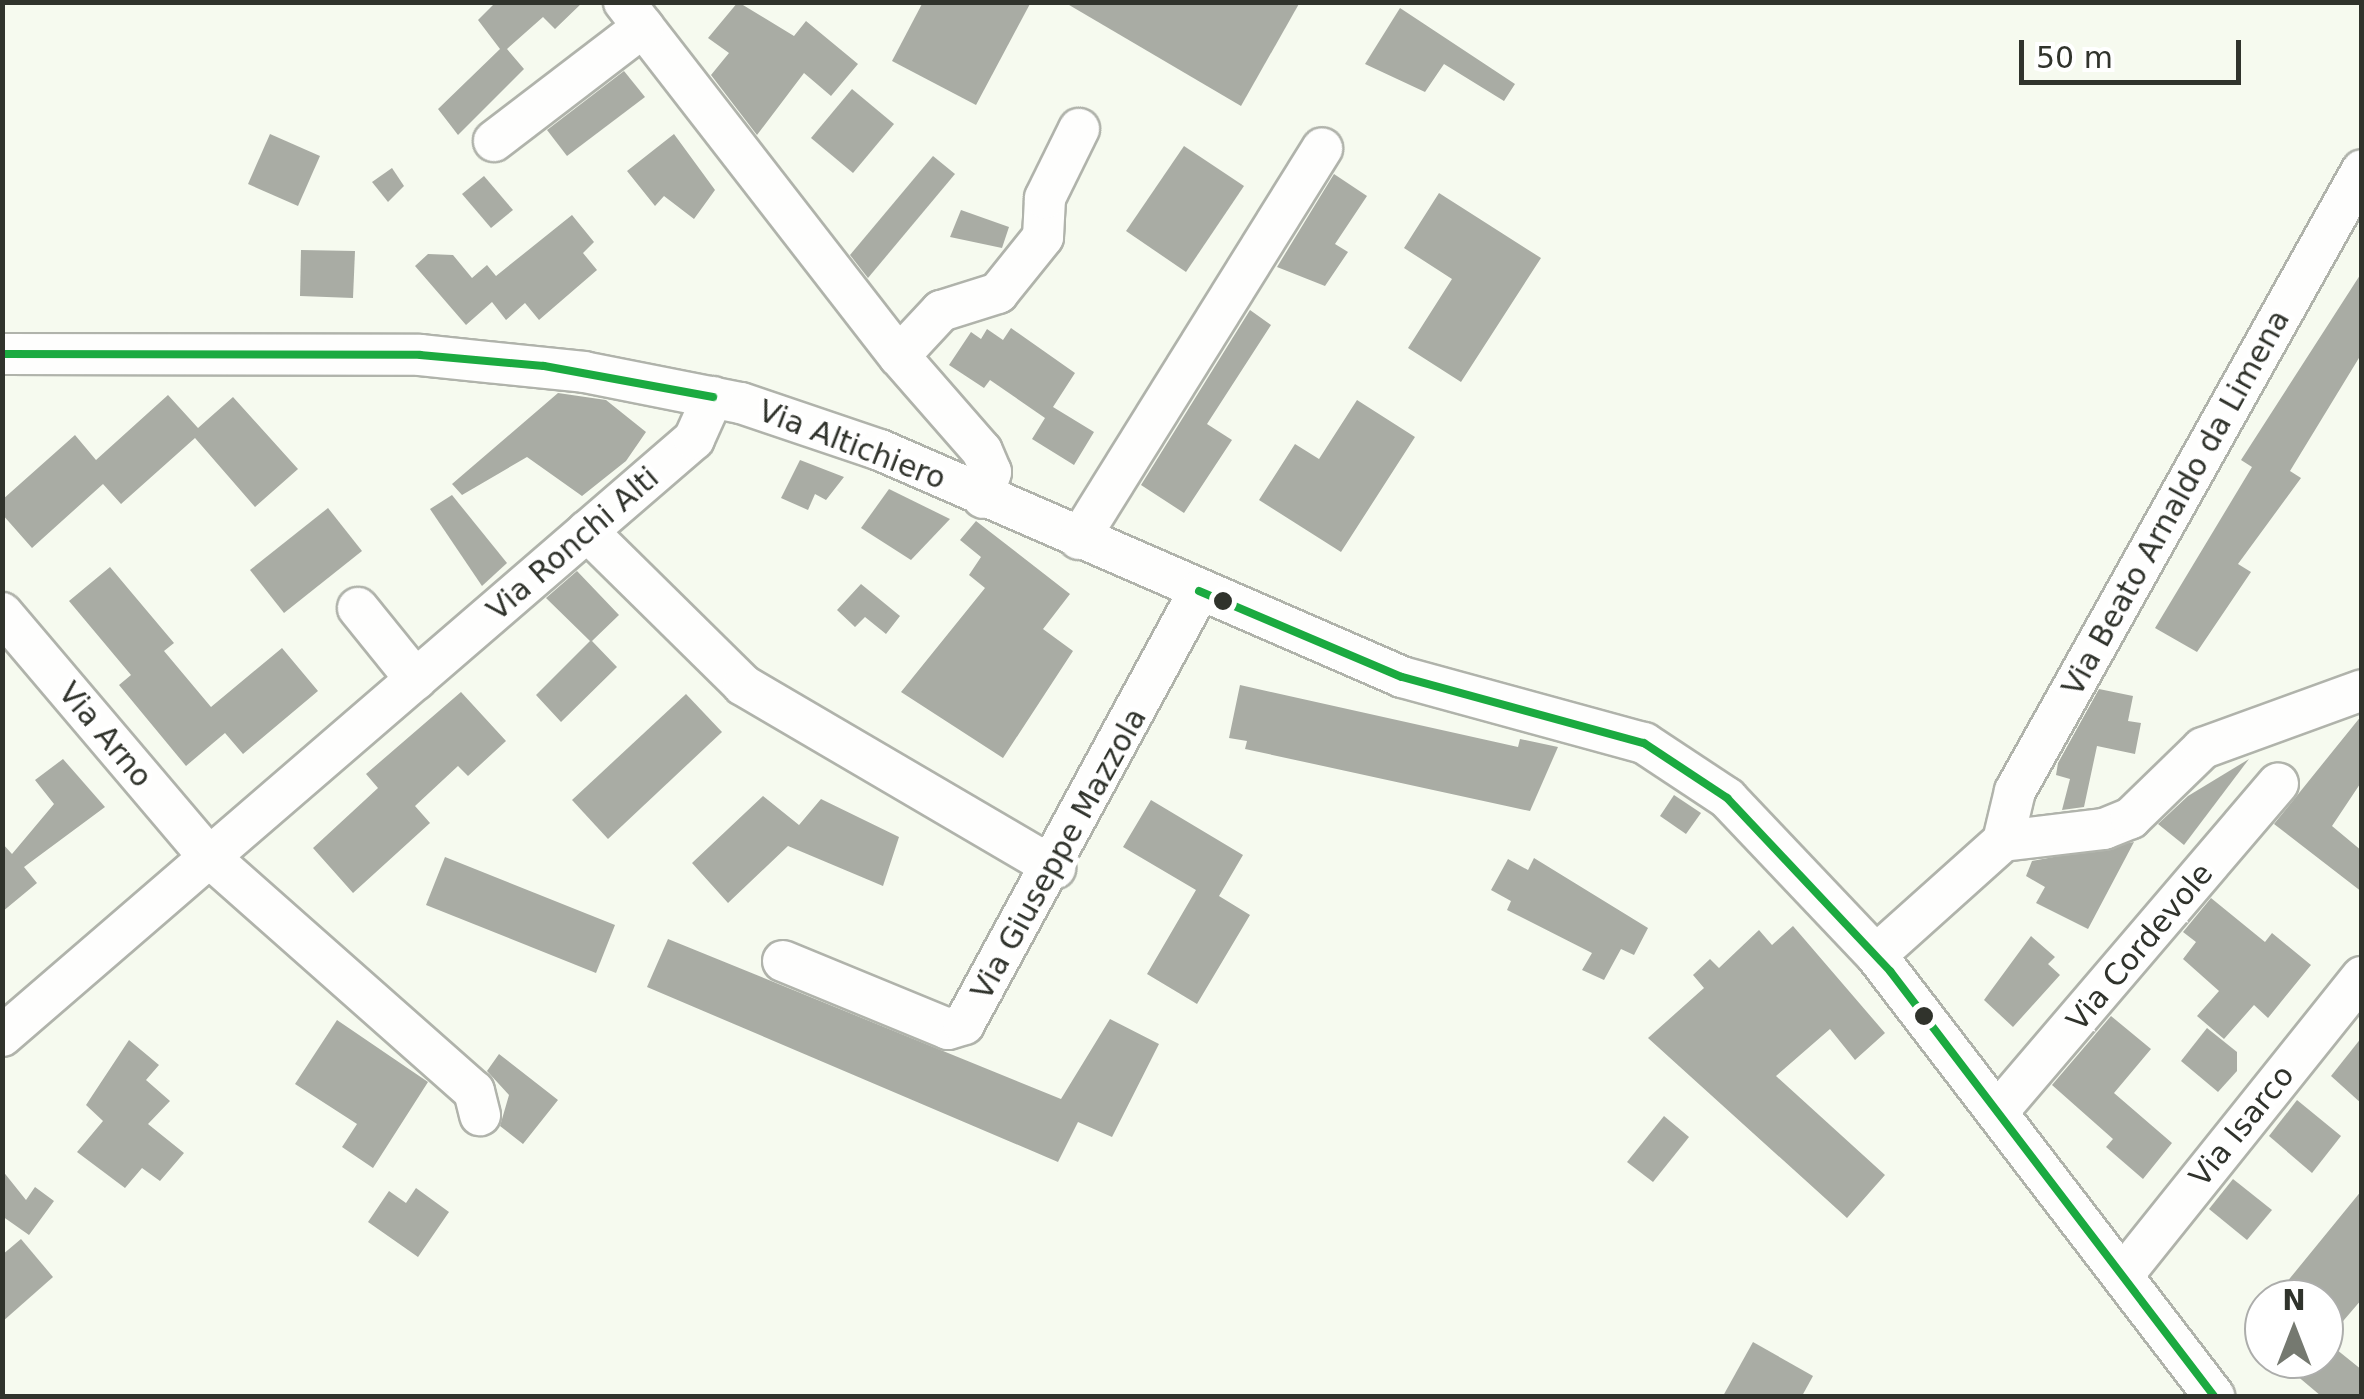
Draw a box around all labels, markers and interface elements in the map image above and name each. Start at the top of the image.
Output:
scale bar [2024,20,2246,82]
text: 50 m [2036,40,2113,75]
street label: Via Beato Arnaldo da Limena [2055,304,2297,702]
street label: Via Altichiero [753,393,951,497]
street label: Via Ronchi Alti [480,460,666,628]
unlabelled marker [1213,591,1233,611]
street label: Via Arno [51,675,159,795]
street label: Via Giuseppe Mazzola [964,702,1154,1006]
street label: Via Cordevole [2059,856,2221,1038]
unlabelled marker [1914,1006,1934,1026]
street label: Via Isarco [2182,1058,2302,1194]
north arrow [2244,1279,2344,1379]
text: N [2282,1284,2306,1317]

